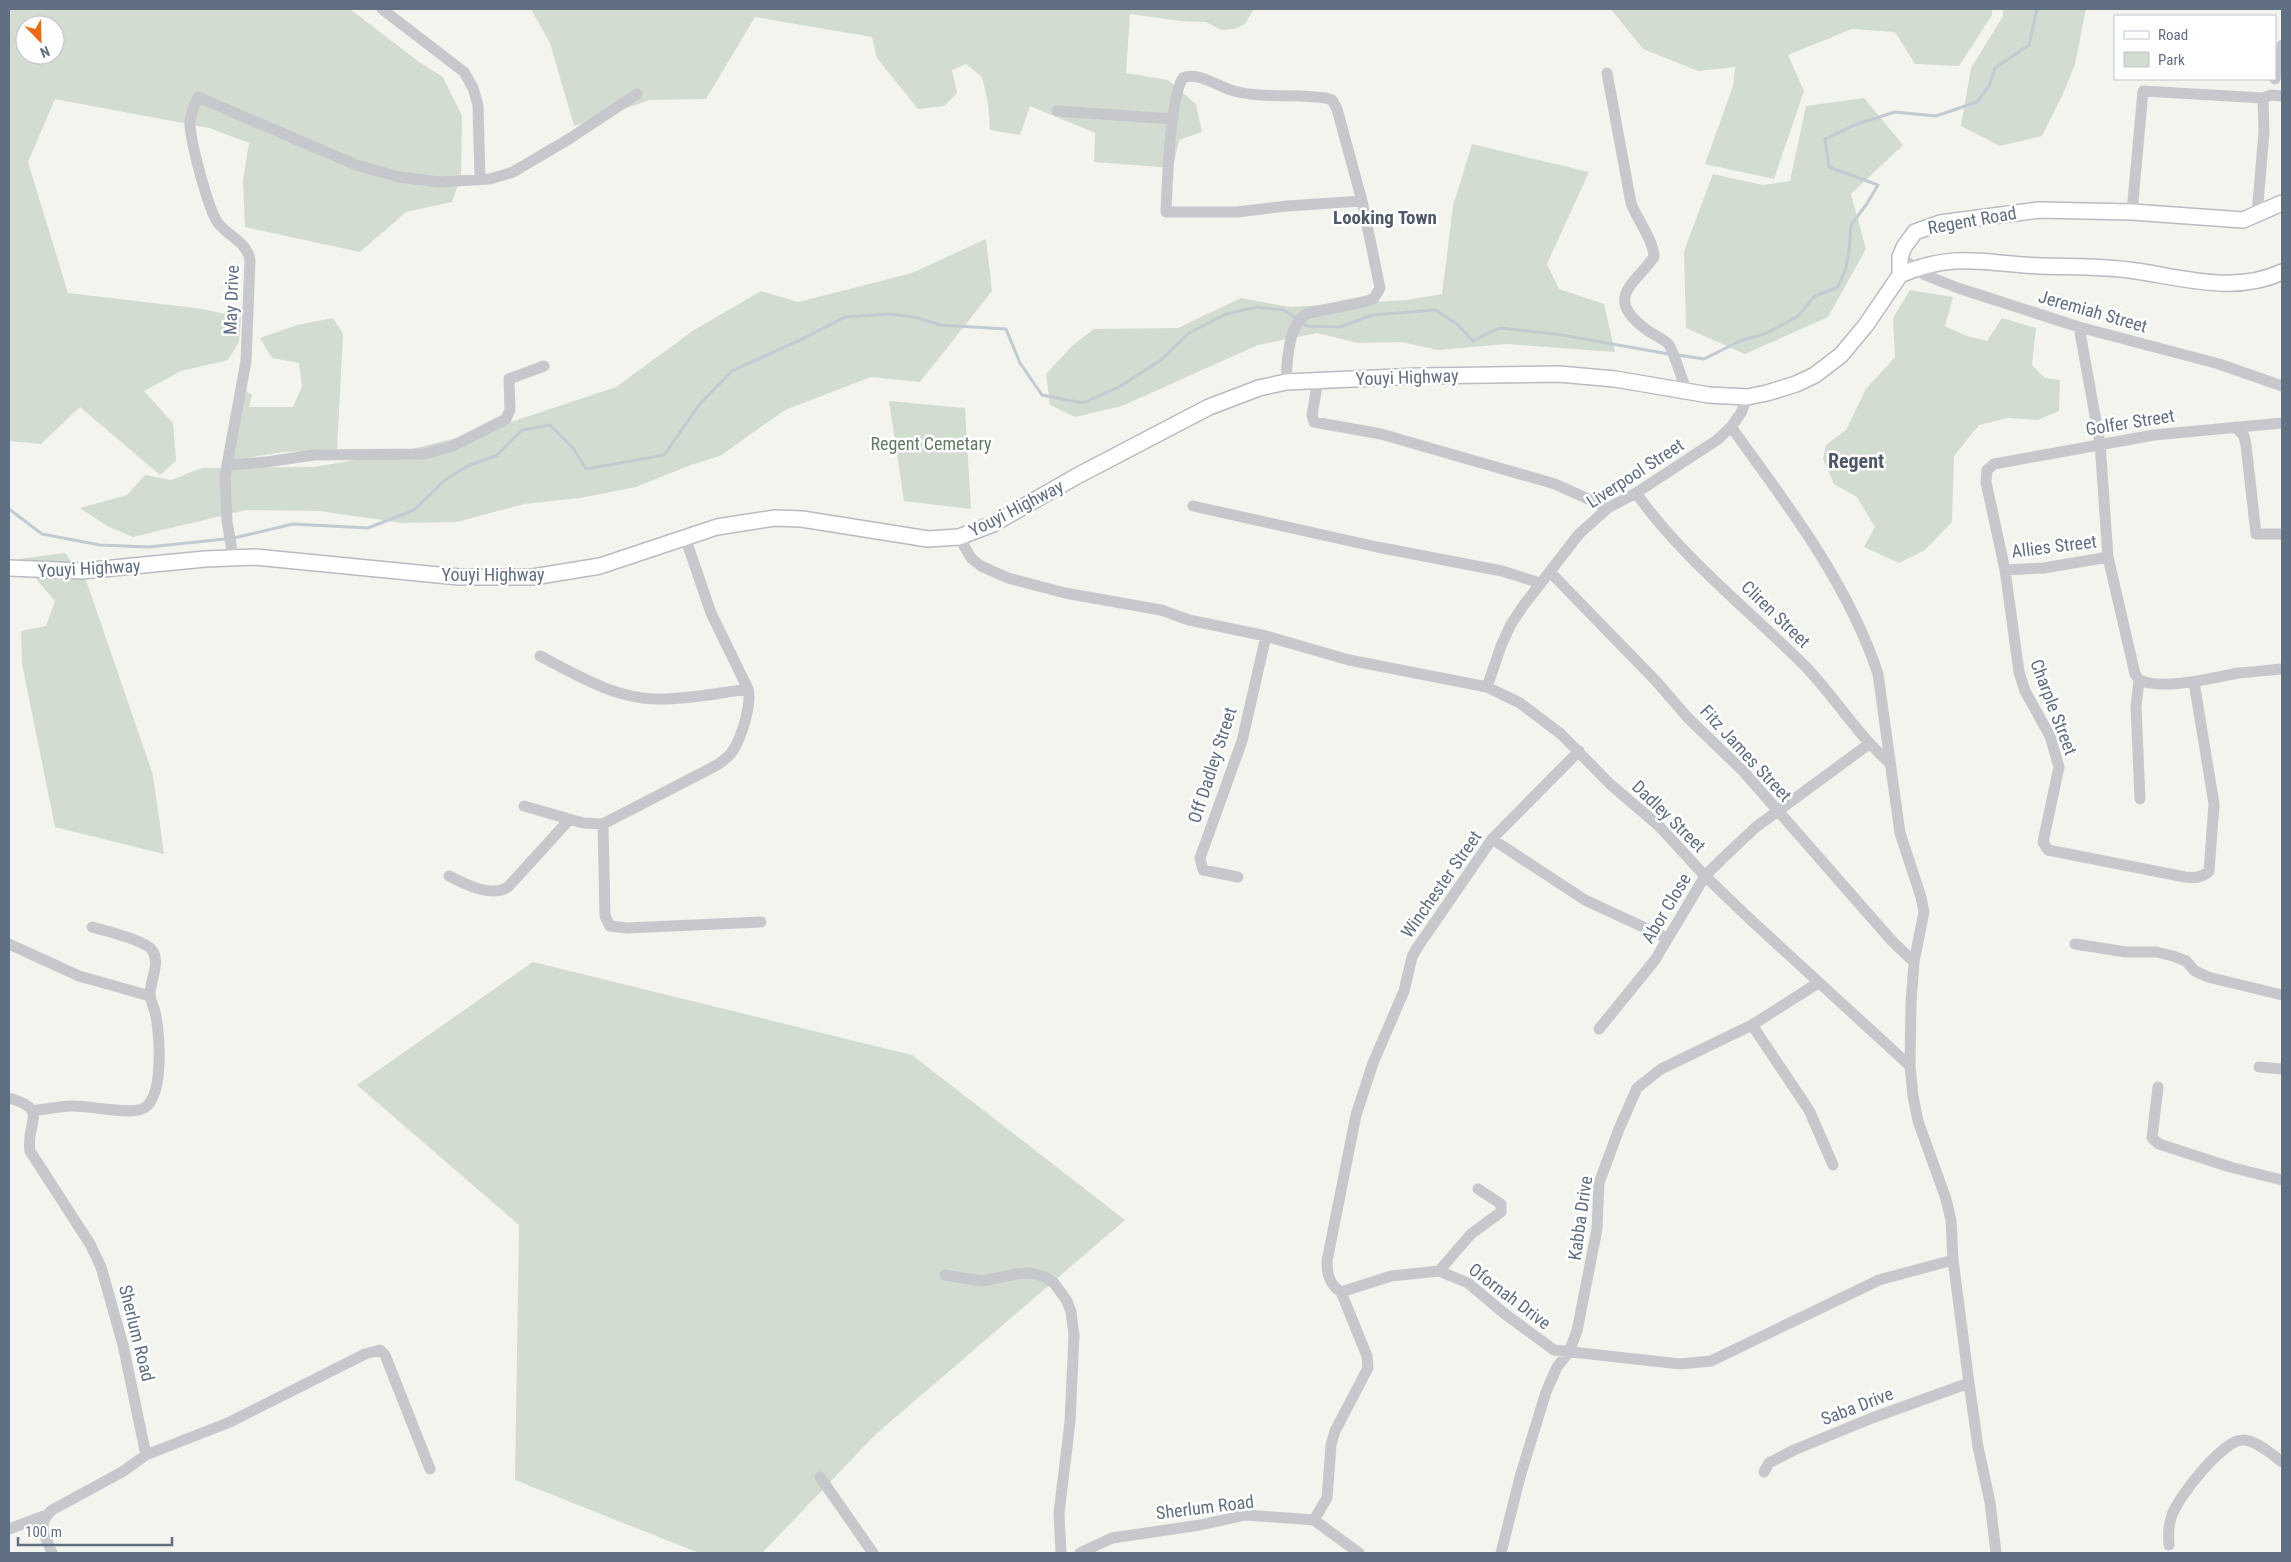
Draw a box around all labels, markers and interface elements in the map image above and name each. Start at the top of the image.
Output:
north arrow [15,15,65,65]
legend [2114,15,2276,80]
text: Road [2158,26,2188,44]
text: N [38,43,52,61]
text: Park [2158,51,2185,69]
street label: Regent Road [1926,202,2018,238]
district label: Looking Town [1333,206,1437,229]
street label: May Drive [219,265,243,335]
street label: Jeremiah Street [2036,285,2150,337]
street label: Youyi Highway [1355,365,1459,389]
street label: Golfer Street [2084,405,2176,439]
park label: Regent Cemetary [870,433,992,454]
street label: Liverpool Street [1582,434,1688,512]
district label: Regent [1828,449,1884,473]
street label: Youyi Highway [965,475,1067,541]
street label: Allies Street [2010,530,2098,562]
street label: Youyi Highway [37,555,141,581]
street label: Youyi Highway [442,564,545,585]
street label: Cliren Street [1737,576,1815,652]
street label: Charple Street [2026,656,2082,758]
street label: Fitz James Street [1696,701,1796,805]
street label: Off Dadley Street [1183,704,1241,826]
street label: Dadley Street [1628,776,1710,856]
street label: Winchester Street [1396,826,1486,942]
street label: Abor Close [1637,869,1695,947]
street label: Kabba Drive [1564,1175,1596,1261]
street label: Ofornah Drive [1465,1258,1555,1334]
street label: Sherlum Road [115,1283,159,1383]
street label: Saba Drive [1818,1383,1896,1429]
street label: Sherlum Road [1155,1491,1255,1523]
scale bar [18,1514,171,1546]
text: 100 m [25,1523,62,1541]

